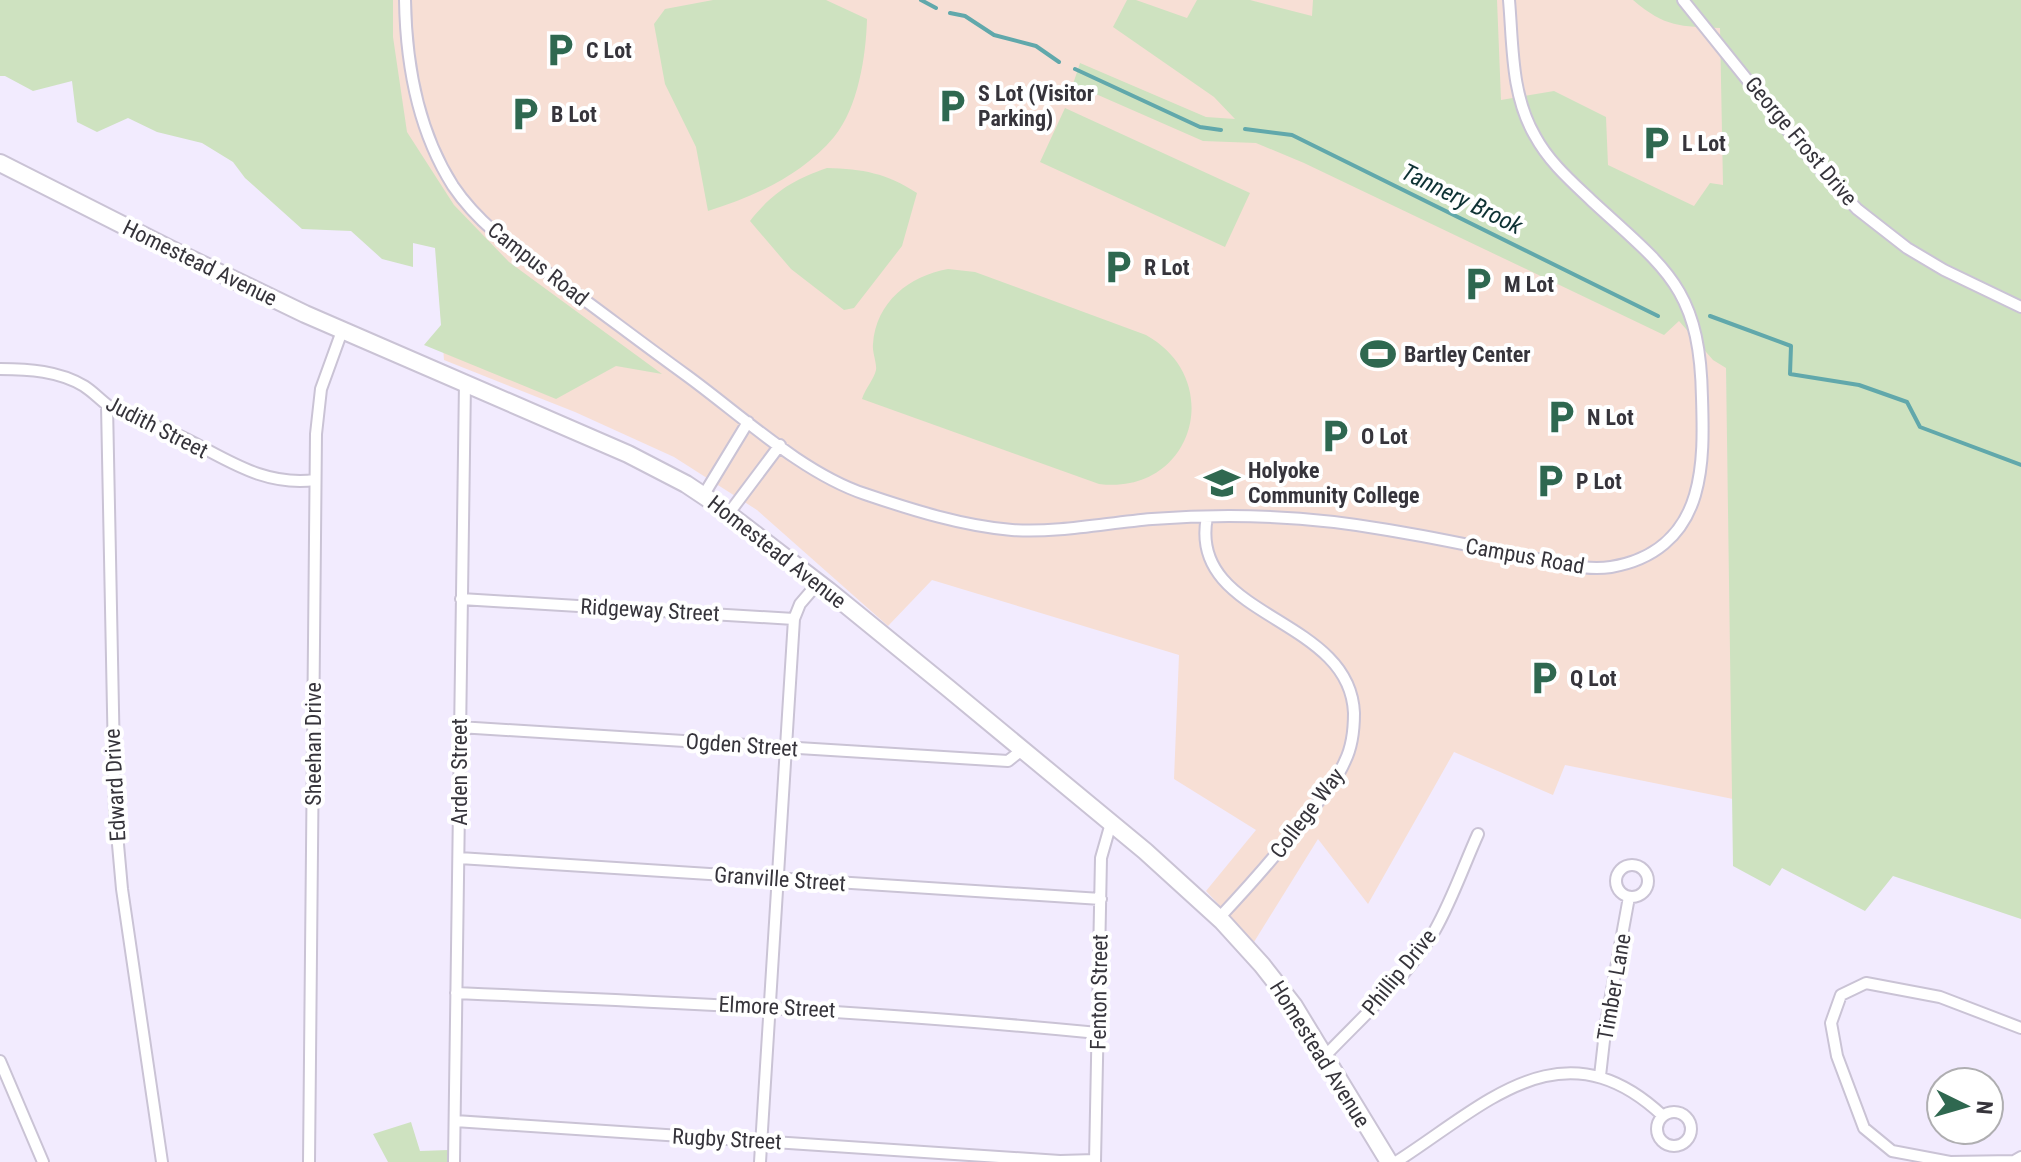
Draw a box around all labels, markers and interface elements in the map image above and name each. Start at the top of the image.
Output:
parking icon: C Lot [541,31,579,69]
place label: C Lot [586,38,632,63]
street label: George Frost Drive [1740,72,1862,210]
place label: S Lot (Visitor Parking) [978,81,1094,131]
parking icon: S Lot (Visitor Parking) [933,87,971,125]
parking icon: B Lot [506,95,544,133]
place label: B Lot [551,102,597,127]
parking icon: L Lot [1637,124,1675,162]
place label: L Lot [1682,131,1726,156]
water label: Tannery Brook [1397,158,1528,241]
street label: Homestead Avenue [119,215,281,311]
street label: Campus Road [483,217,593,311]
parking icon: R Lot [1099,248,1137,286]
place label: R Lot [1144,255,1190,280]
parking icon: M Lot [1459,265,1497,303]
place label: M Lot [1504,272,1554,297]
sports icon: Bartley Center [1359,335,1397,373]
place label: Bartley Center [1404,342,1531,367]
street label: Judith Street [102,391,212,463]
parking icon: N Lot [1542,398,1580,436]
place label: N Lot [1587,405,1634,430]
parking icon: O Lot [1316,417,1354,455]
place label: O Lot [1361,424,1408,449]
place label: Holyoke Community College [1248,458,1420,508]
parking icon: P Lot [1531,462,1569,500]
school or university icon: Holyoke Community College [1203,464,1241,502]
place label: P Lot [1576,469,1622,494]
street label: Homestead Avenue [703,490,851,614]
street label: Campus Road [1464,533,1586,579]
street label: Ridgeway Street [580,594,720,626]
parking icon: Q Lot [1525,659,1563,697]
place label: Q Lot [1570,666,1617,691]
street label: Sheehan Drive [301,682,326,806]
street label: Arden Street [447,718,472,826]
street label: Edward Drive [100,728,130,842]
street label: Ogden Street [685,729,799,761]
street label: College Way [1265,763,1349,863]
street label: Granville Street [713,862,847,896]
street label: Phillip Drive [1357,924,1441,1020]
street label: Timber Lane [1592,932,1636,1042]
street label: Fenton Street [1085,934,1113,1050]
street label: Homestead Avenue [1265,976,1375,1132]
street label: Elmore Street [718,991,836,1023]
north arrow [1925,1066,2005,1146]
text: N [1971,1100,1997,1116]
street label: Rugby Street [672,1124,782,1154]

